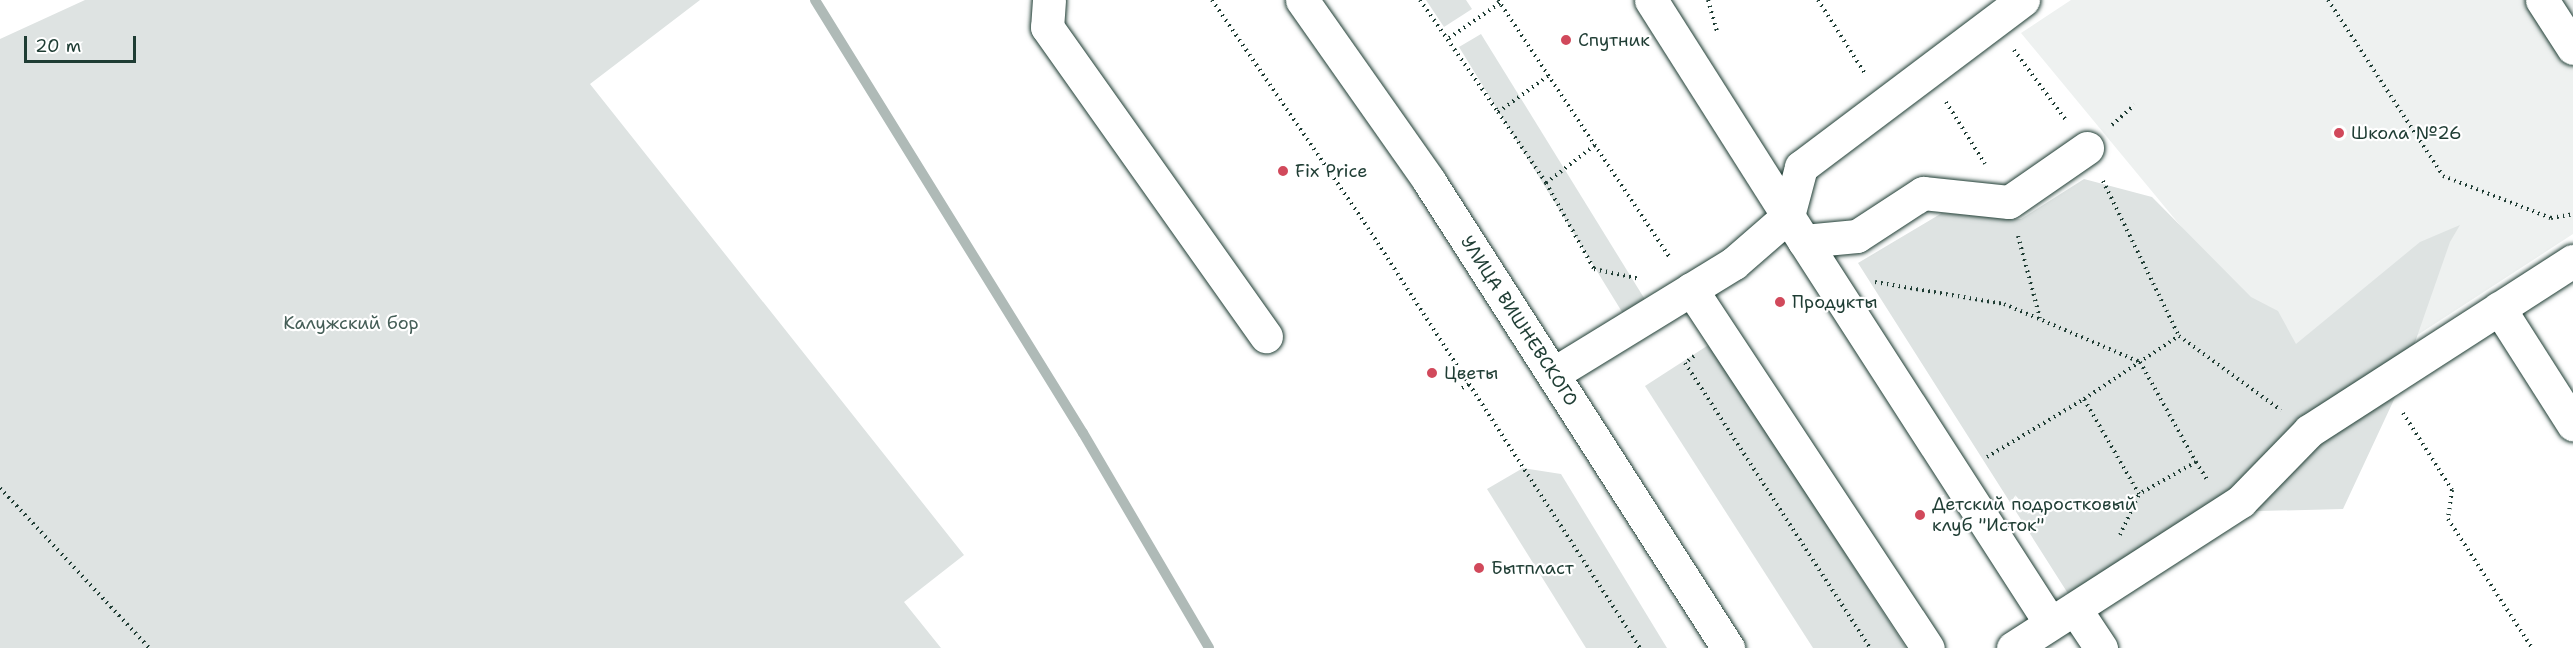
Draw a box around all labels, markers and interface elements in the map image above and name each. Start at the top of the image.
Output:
scale bar [27,24,140,62]
place label: Спутник [1578,29,1650,51]
marker: Спутник [1559,33,1573,47]
text: 20 m [35,34,81,58]
place label: Школа №26 [2351,122,2462,144]
marker: Школа №26 [2332,126,2346,140]
place label: Fix Price [1295,160,1367,182]
marker: Fix Price [1276,164,1290,178]
street label: УЛИЦА ВИШНЕВСКОГО [1456,232,1582,410]
place label: Продукты [1792,291,1878,313]
marker: Продукты [1773,295,1787,309]
park label: Калужский бор [283,312,419,334]
place label: Цветы [1444,362,1498,384]
marker: Цветы [1425,366,1439,380]
place label: Детский подростковый клуб "Исток" [1932,494,2137,536]
marker: Детский подростковый клуб "Исток" [1913,508,1927,522]
place label: Бытпласт [1491,557,1574,579]
marker: Бытпласт [1472,561,1486,575]

